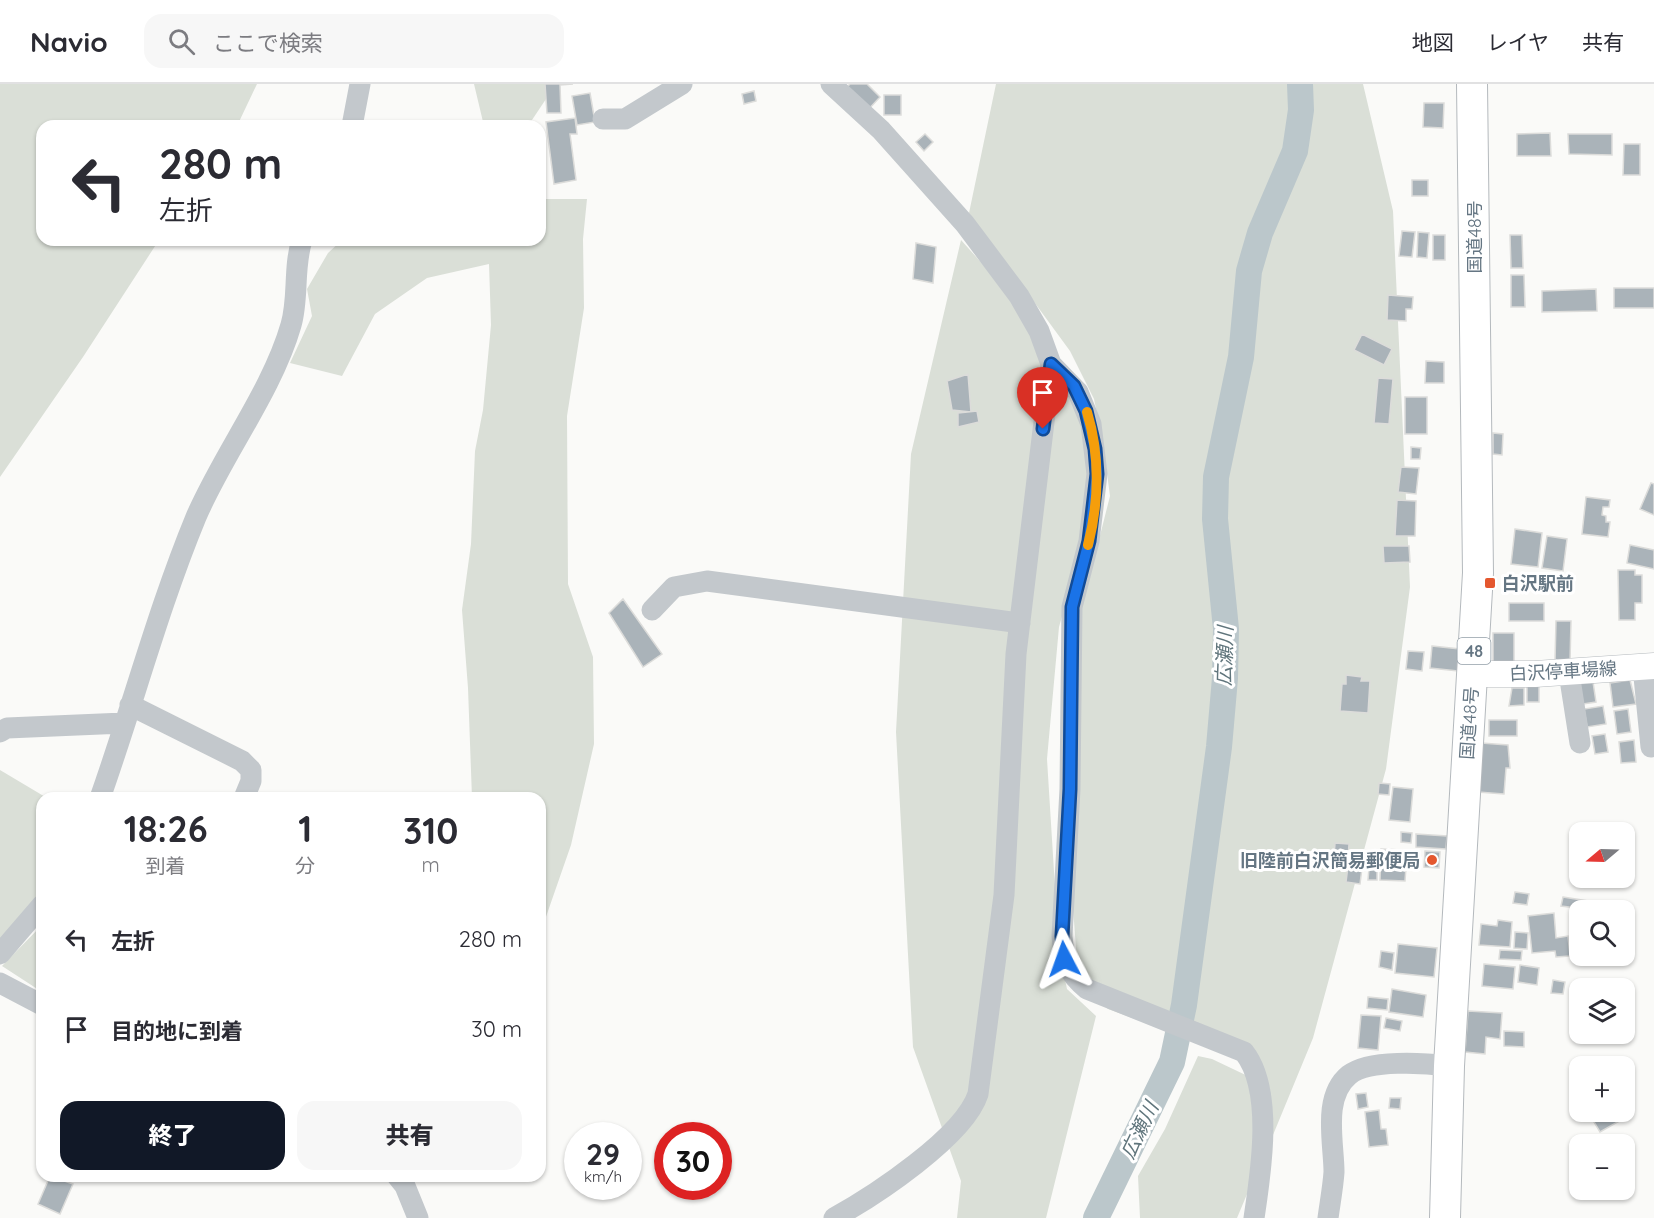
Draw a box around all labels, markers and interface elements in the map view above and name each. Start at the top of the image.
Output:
search box [144,14,564,68]
text: Navio [30,24,108,59]
icon: search [165,25,198,58]
text: ここで検索 [213,29,323,57]
text: 地図 [1412,29,1454,55]
text: レイヤ [1487,29,1549,55]
text: 共有 [1582,29,1624,55]
text: 280 m [159,137,282,190]
icon: left [60,144,138,222]
text: 左折 [159,193,213,227]
street label: 国道48号 [1463,200,1486,274]
pin [1017,367,1068,429]
icon: arrive [1026,376,1059,409]
place label: 白沢駅前 [1502,572,1574,595]
marker: 白沢駅前 [1483,576,1497,590]
water label: 広瀬川 [1210,624,1238,686]
road number: 48 [1458,638,1490,664]
street label: 白沢停車場線 [1508,657,1618,685]
street label: 国道48号 [1455,686,1483,760]
text: 18:26 [124,806,208,851]
text: 1 [298,806,312,851]
text: 310 [403,808,458,853]
north arrow [1569,822,1635,888]
map controls [1569,822,1635,1200]
place label: 旧陸前白沢簡易郵便局 [1240,849,1420,872]
text: m [421,852,440,877]
text: 到着 [146,853,186,878]
text: 分 [295,853,315,878]
marker: 旧陸前白沢簡易郵便局 [1425,853,1439,867]
button: search [1569,900,1635,966]
icon: left [60,923,93,956]
text: 280 m [459,925,522,953]
text: 左折 [111,927,155,955]
position arrow [1032,927,1096,991]
button: layers [1569,978,1635,1044]
icon: arrive [60,1013,93,1046]
text: 30 m [471,1015,522,1043]
text: 目的地に到着 [111,1017,243,1045]
button: + [1569,1056,1635,1122]
water label: 広瀬川 [1115,1096,1164,1162]
button: 終了 [60,1101,285,1170]
button: 共有 [297,1101,522,1170]
speed limit sign: 30 [654,1122,732,1200]
button: − [1569,1134,1635,1200]
text: 29 [586,1135,620,1173]
text: km/h [584,1167,622,1186]

